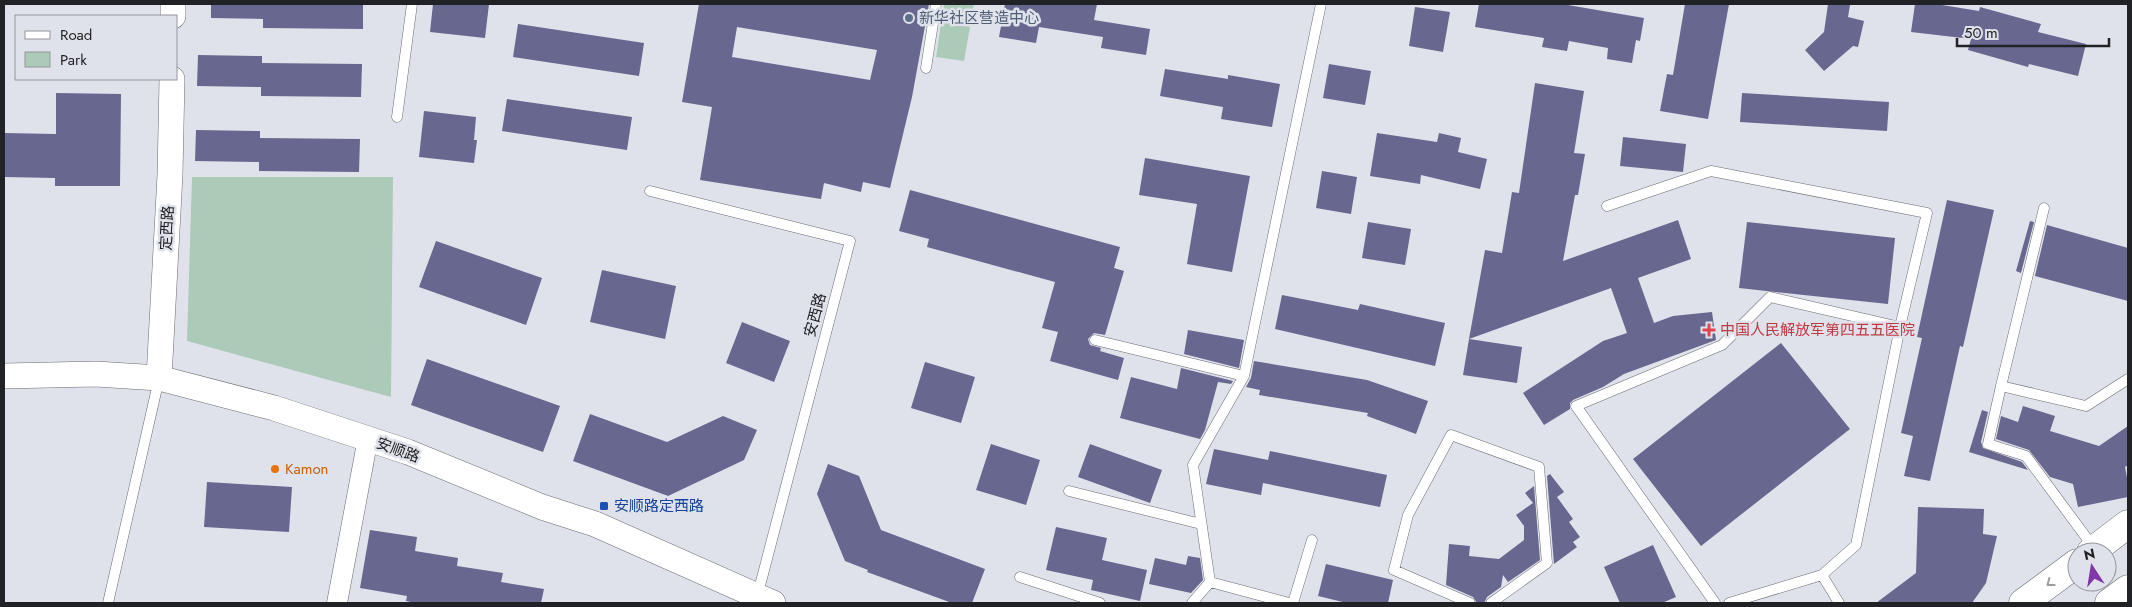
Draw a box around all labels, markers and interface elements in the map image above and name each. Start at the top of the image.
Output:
place label: 新华社区营造中心 [919,7,1039,29]
marker: 新华社区营造中心 [903,12,915,24]
legend [15,15,178,80]
scale bar [1957,15,2110,47]
text: 50 m [1964,22,1998,44]
text: Road [60,24,92,46]
text: Park [60,49,87,71]
street label: 定西路 [155,205,179,251]
street label: 安西路 [799,290,831,340]
place label: 中国人民解放军第四五五医院 [1720,319,1915,341]
marker: 中国人民解放军第四五五医院 [1702,323,1716,337]
street label: 安顺路 [373,432,423,468]
place label: Kamon [285,458,328,480]
marker: Kamon [269,463,281,475]
place label: 安顺路定西路 [614,495,704,517]
marker: 安顺路定西路 [598,500,610,512]
north arrow [2067,542,2117,592]
text: N [2082,543,2097,565]
one-way arrow [2046,577,2056,586]

